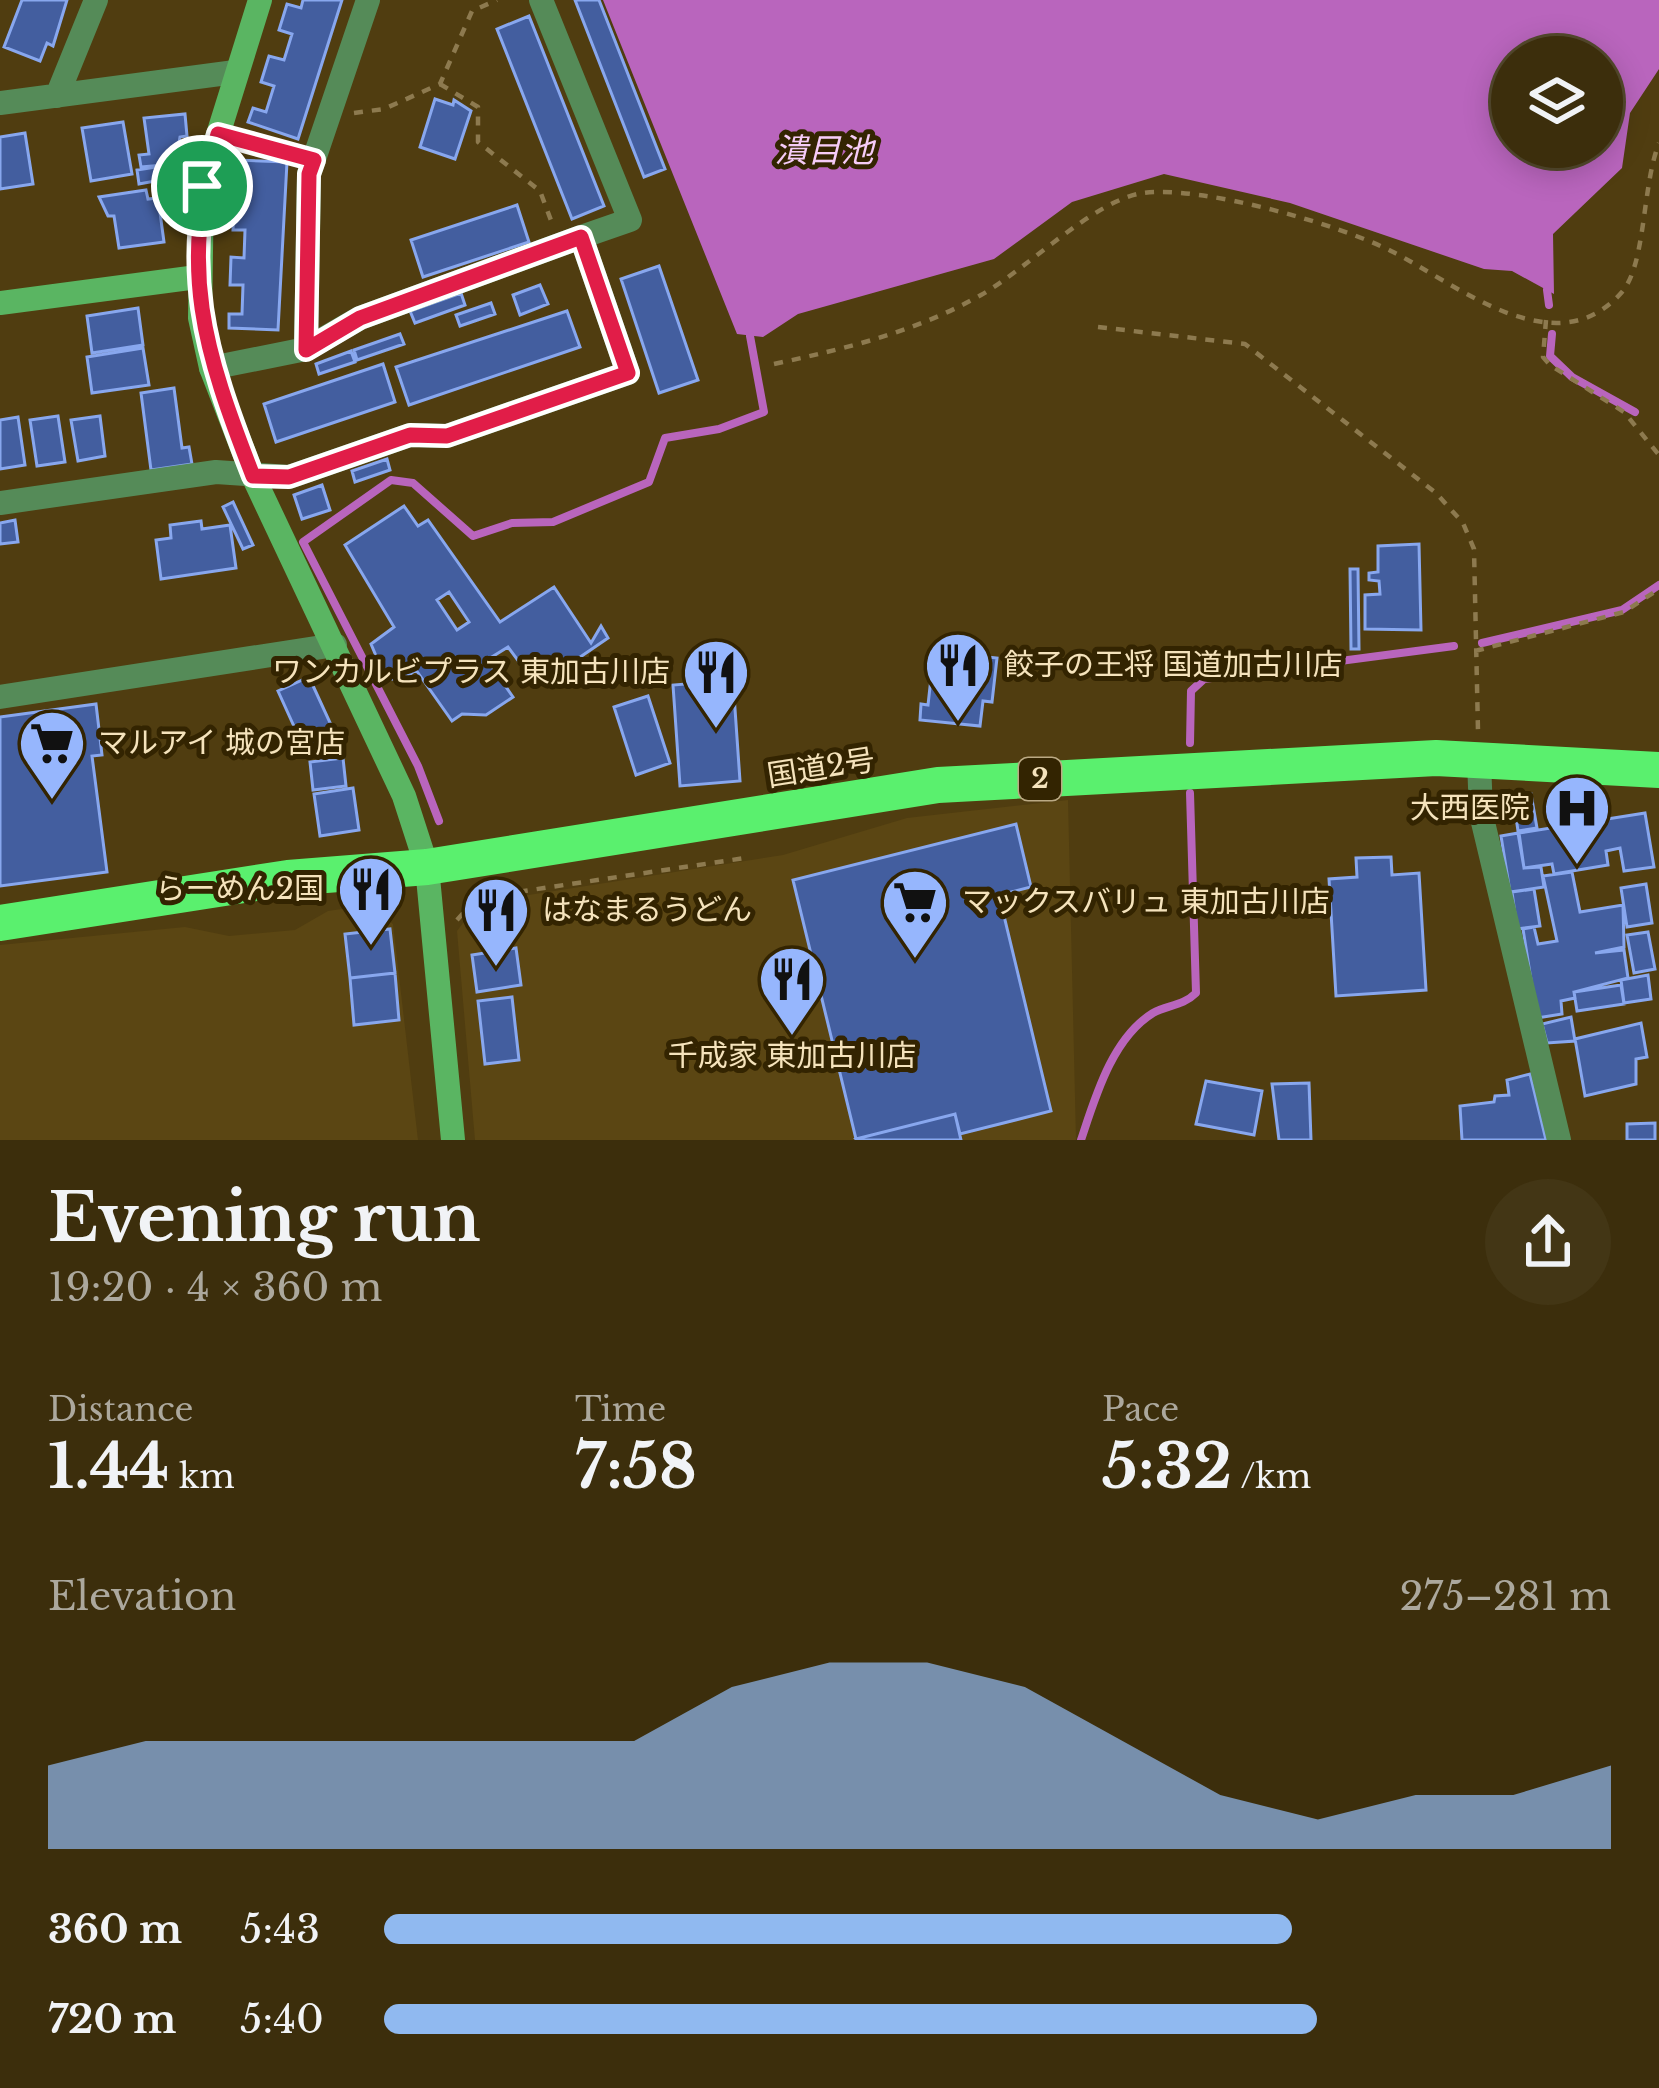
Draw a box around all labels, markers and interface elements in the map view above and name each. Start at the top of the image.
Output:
map controls [1491,36,1623,168]
button: layers [1491,36,1623,168]
water label: 潰目池 [775,130,877,171]
pin [151,135,253,237]
icon: arrive [169,153,235,219]
restaurant icon: 餃子の王将 国道加古川店 [923,630,993,724]
restaurant icon: ワンカルビプラス 東加古川店 [681,637,751,731]
place label: 餃子の王将 国道加古川店 [1004,646,1343,683]
place label: ワンカルビプラス 東加古川店 [272,653,670,690]
supermarket icon: マルアイ 城の宮店 [17,708,87,802]
place label: マルアイ 城の宮店 [98,724,345,761]
street label: 国道2号 [764,741,877,794]
road number: 2 [1019,758,1061,800]
hospital icon: 大西医院 [1542,773,1612,867]
place label: 大西医院 [1410,789,1530,826]
restaurant icon: らーめん2国 [336,854,406,948]
supermarket icon: マックスバリュ 東加古川店 [880,867,950,961]
place label: らーめん2国 [156,870,324,907]
restaurant icon: はなまるうどん [461,875,531,969]
place label: マックスバリュ 東加古川店 [962,883,1330,920]
place label: はなまるうどん [542,891,752,928]
restaurant icon: 千成家 東加古川店 [757,944,827,1038]
place label: 千成家 東加古川店 [668,1037,916,1074]
text: Evening run [48,1177,481,1259]
button: share [1485,1179,1611,1305]
text: 19:20 · 4 × 360 m [48,1263,382,1312]
text: Distance [48,1389,194,1430]
text: Time [575,1389,666,1430]
text: Pace [1102,1389,1179,1430]
text: 1.44 [48,1430,169,1504]
text: 7:58 [575,1430,697,1504]
text: 5:32 [1102,1430,1232,1504]
text: km [169,1456,235,1497]
text: /km [1232,1456,1311,1497]
text: Elevation [48,1572,236,1621]
text: 275–281 m [1399,1572,1611,1621]
text: 360 m [48,1905,182,1954]
text: 5:43 [240,1905,320,1954]
text: 720 m [48,1995,176,2044]
text: 5:40 [240,1995,324,2044]

